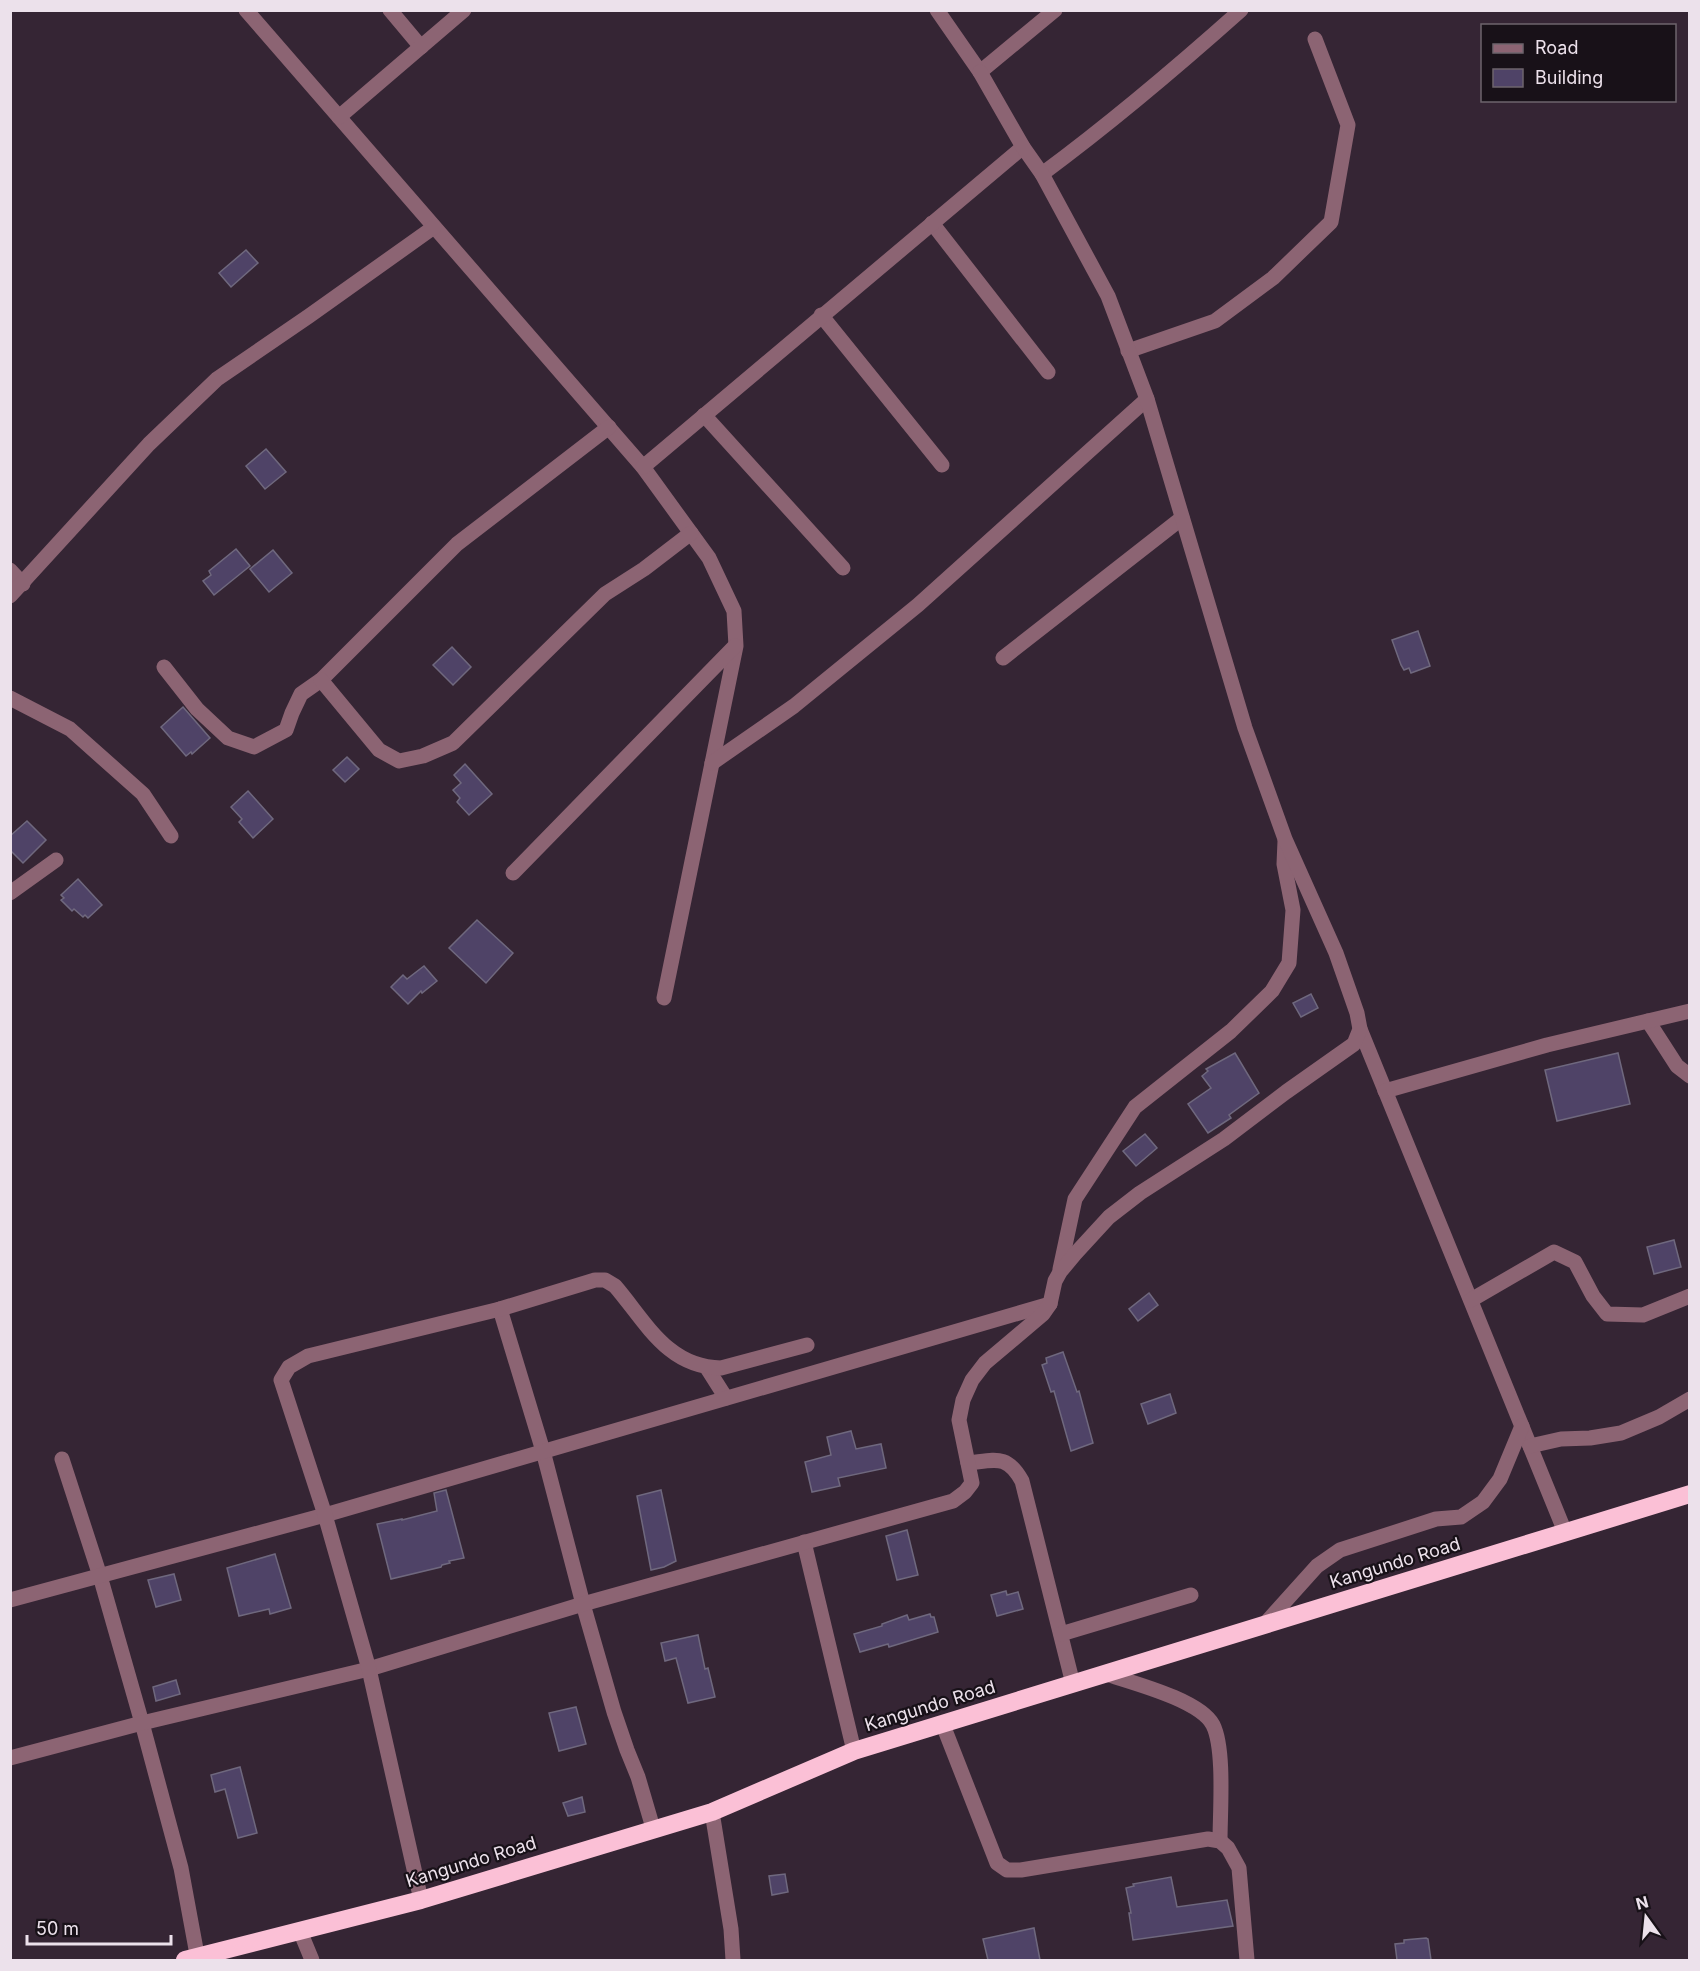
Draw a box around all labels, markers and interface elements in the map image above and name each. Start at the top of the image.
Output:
legend [1481,24,1676,102]
text: Road [1535,37,1578,58]
text: Building [1535,67,1603,88]
street label: Kangundo Road [1327,1533,1463,1592]
street label: Kangundo Road [862,1676,998,1735]
street label: Kangundo Road [403,1832,539,1891]
north arrow [1616,1887,1676,1947]
text: N [1634,1891,1651,1914]
scale bar [27,1908,171,1946]
text: 50 m [36,1918,79,1939]

